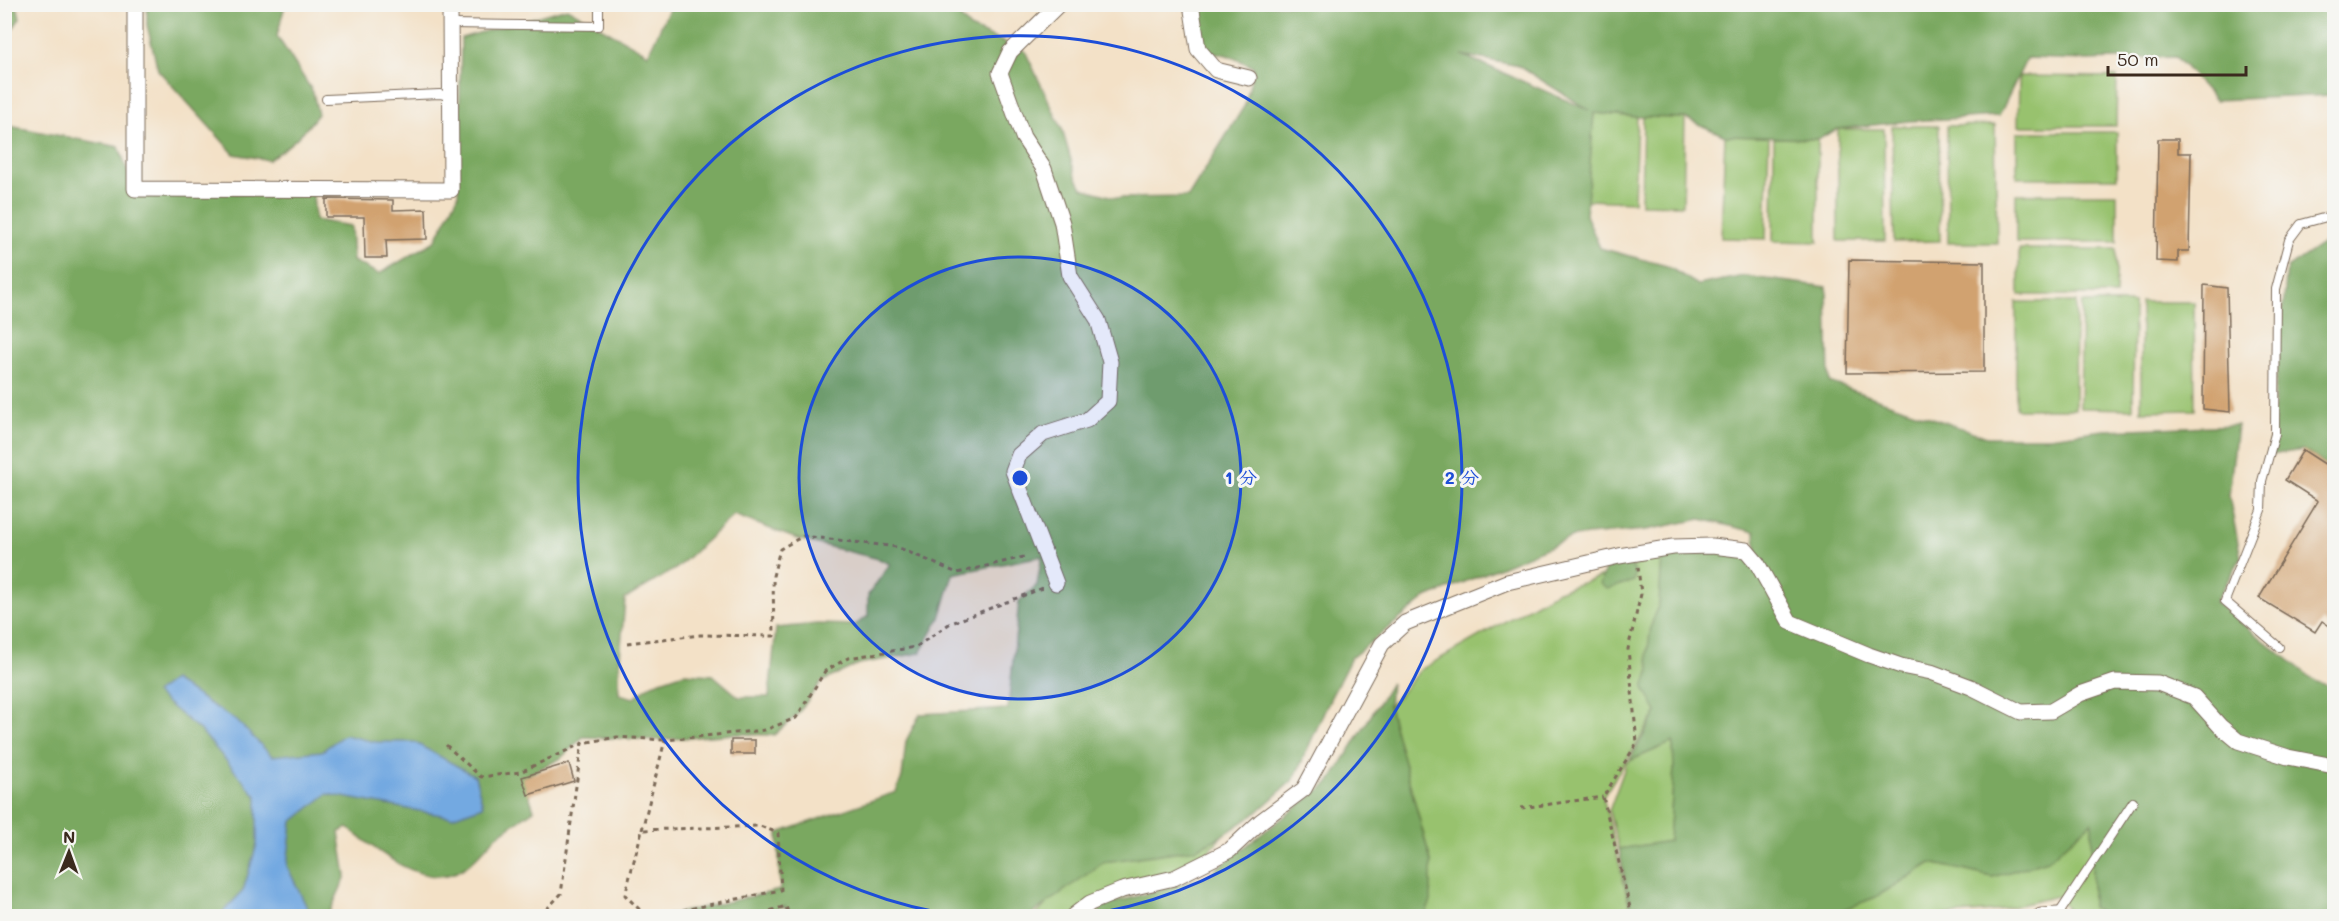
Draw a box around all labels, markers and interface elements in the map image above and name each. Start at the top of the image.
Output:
scale bar [2108,39,2246,77]
text: 50 m [2117,47,2159,71]
text: 1 分 [1225,465,1257,489]
text: 2 分 [1445,465,1479,489]
centre of rings [1010,468,1030,488]
north arrow [39,822,99,882]
text: N [63,826,76,847]

